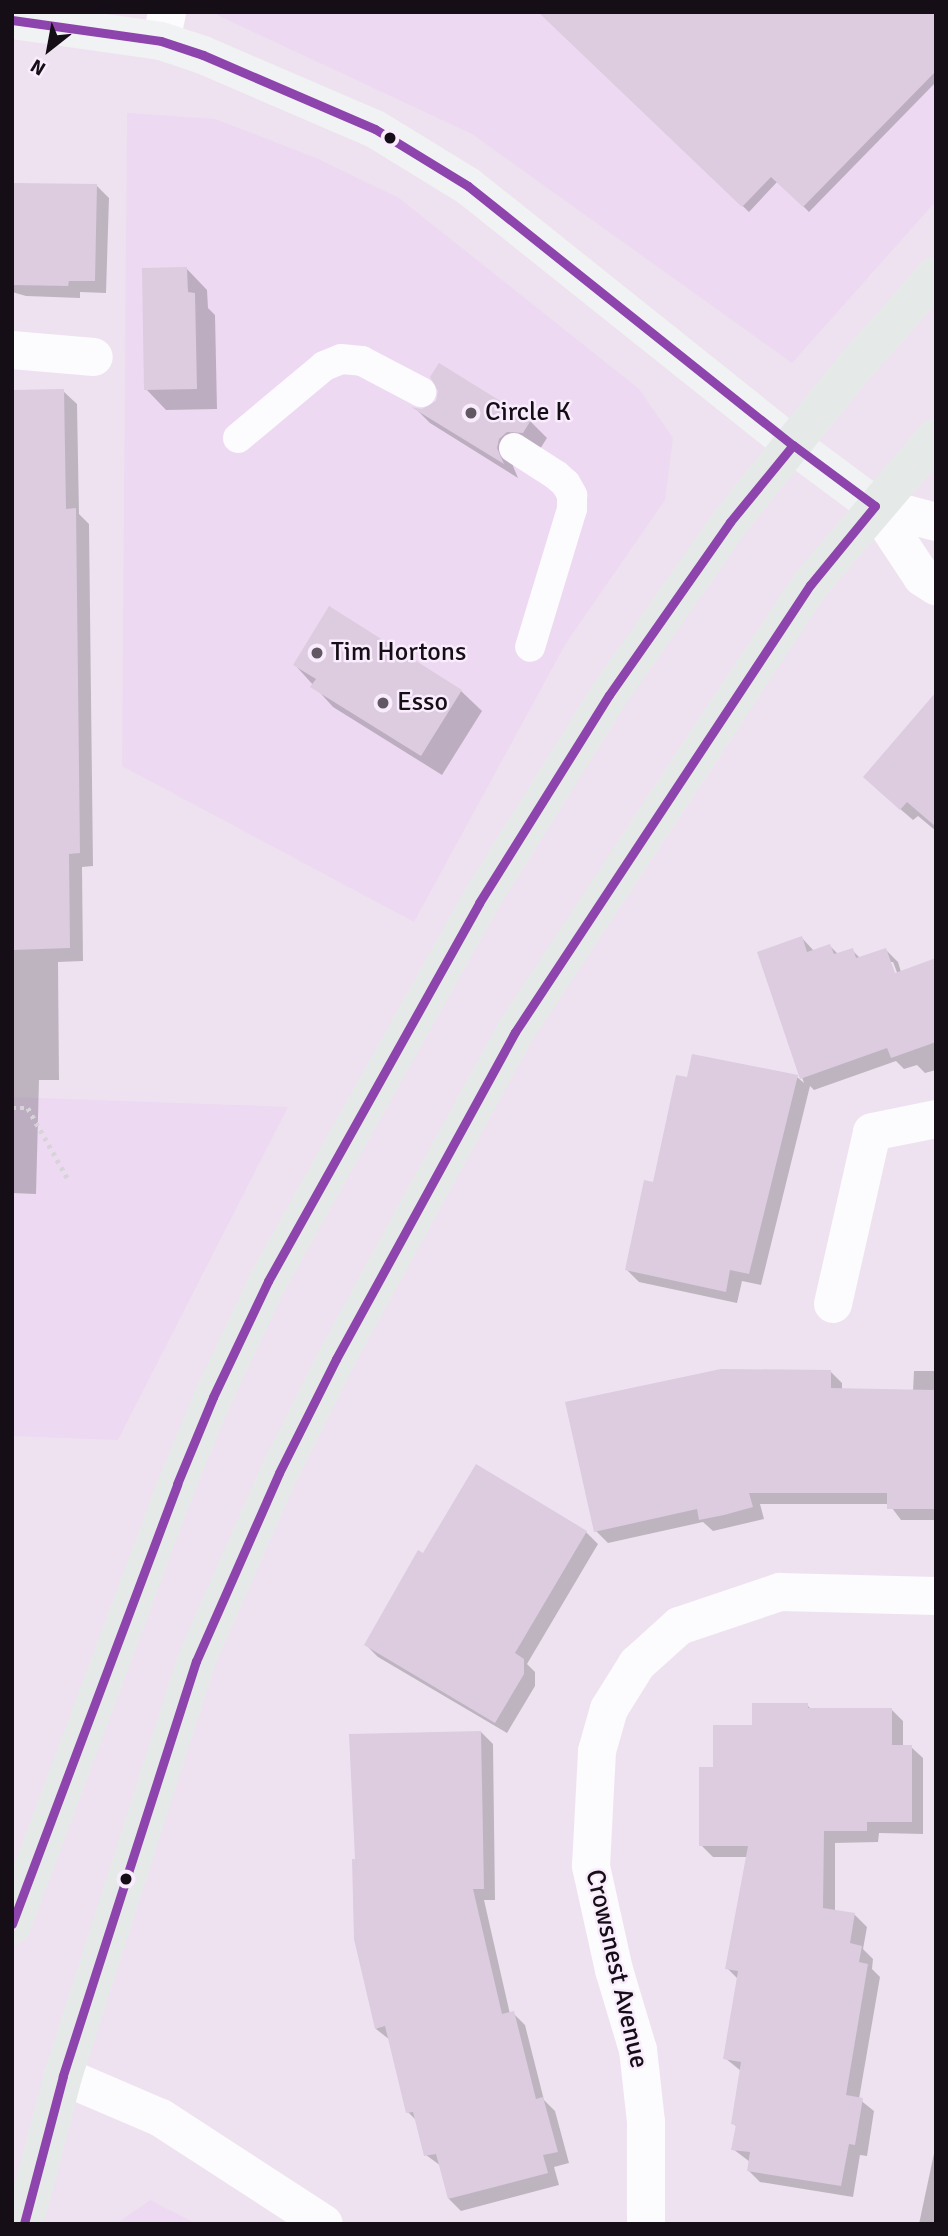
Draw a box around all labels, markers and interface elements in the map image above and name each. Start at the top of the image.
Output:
north arrow [14,14,84,84]
text: N [26,53,50,81]
unlabelled marker [383,131,397,145]
place label: Circle K [485,397,571,429]
marker: Circle K [463,405,479,421]
place label: Tim Hortons [331,637,466,669]
marker: Tim Hortons [309,645,325,661]
place label: Esso [397,687,448,719]
marker: Esso [375,695,391,711]
street label: Crowsnest Avenue [578,1867,654,2071]
unlabelled marker [119,1872,133,1886]

